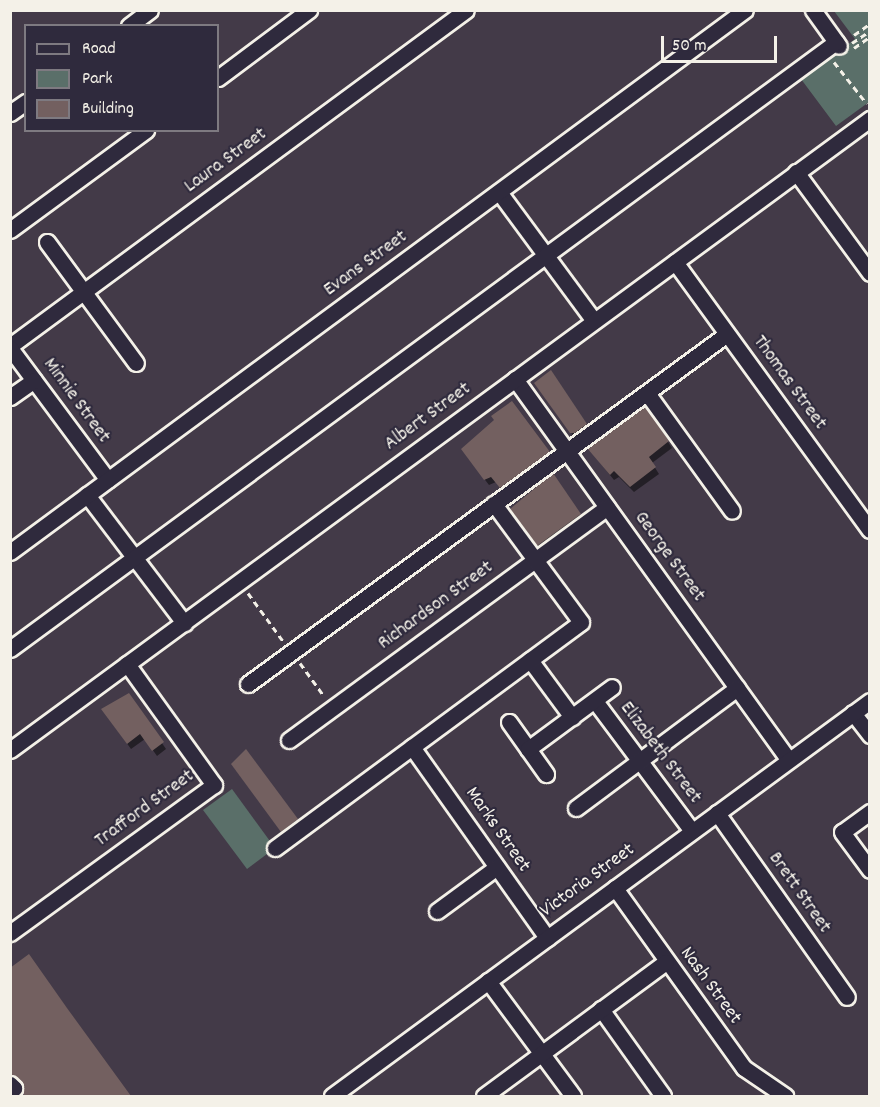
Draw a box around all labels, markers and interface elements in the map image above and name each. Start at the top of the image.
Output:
legend [24,24,219,132]
scale bar [664,24,780,62]
text: 50 m [672,34,707,59]
text: Road [82,37,116,62]
text: Park [82,67,113,92]
text: Building [82,97,134,122]
street label: Laura Street [180,123,272,199]
street label: Evans Street [319,226,413,302]
street label: Thomas Street [747,331,831,435]
street label: Minnie Street [37,354,115,448]
street label: Albert Street [380,378,476,456]
street label: George Street [628,507,710,607]
street label: Richardson Street [374,556,498,656]
street label: Elizabeth Street [614,697,706,809]
street label: Trafford Street [91,765,199,853]
street label: Marks Street [459,783,535,877]
street label: Victoria Street [536,839,640,923]
street label: Brett Street [762,848,836,938]
street label: Nash Street [674,943,746,1029]

